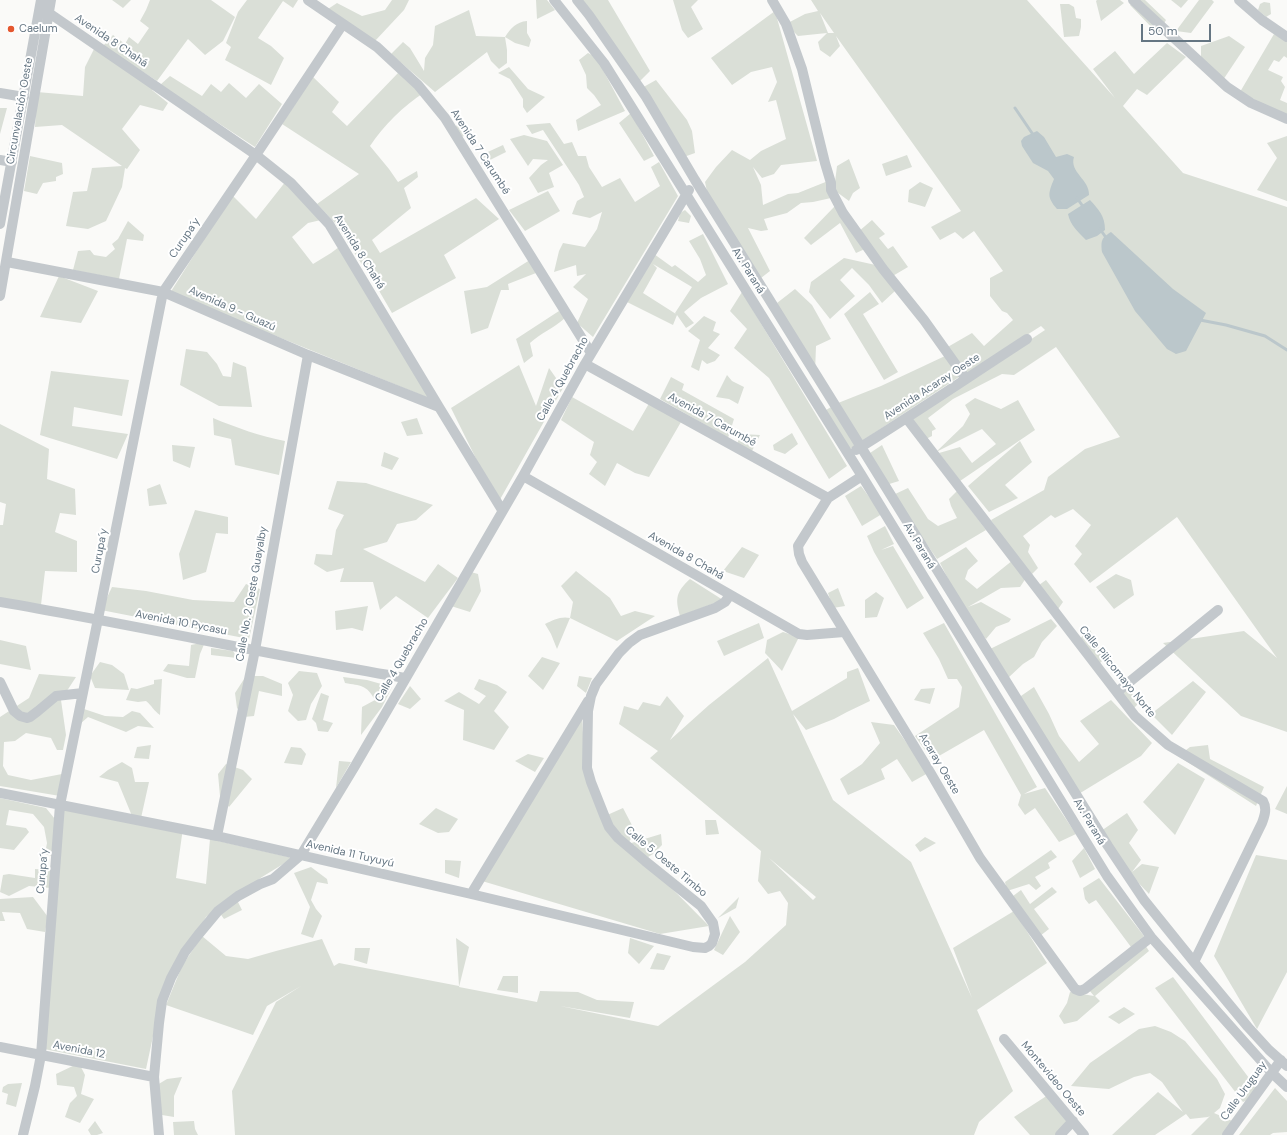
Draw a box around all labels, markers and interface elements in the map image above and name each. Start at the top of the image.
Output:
street label: Avenida 8 Chahá [72,12,150,70]
scale bar [1143,16,1213,42]
place label: Caelum [19,22,58,36]
text: 50 m [1148,23,1177,39]
marker: Caelum [6,24,16,34]
street label: Circunvalación Oeste [4,57,36,165]
street label: Avenida 7 Carumbé [447,107,513,197]
street label: Avenida 8 Chahá [331,212,387,292]
street label: Curupa´y [167,215,203,261]
street label: Av. Paraná [729,246,767,296]
street label: Avenida 9 - Guazú [186,284,278,334]
street label: Calle 4 Quebracho [534,334,592,424]
street label: Avenida Acaray Oeste [881,351,983,423]
street label: Avenida 7 Carumbé [665,390,759,450]
street label: Av. Paraná [900,520,938,572]
street label: Calle No. 2 Oeste Guayalby [234,525,270,663]
street label: Curupa´y [89,527,111,575]
street label: Avenida 8 Chahá [646,529,726,583]
street label: Avenida 10 Pycasu [134,608,228,638]
street label: Calle 4 Quebracho [373,616,431,704]
street label: Calle Pilicomayo Norte [1076,623,1158,721]
street label: Acaray Oeste [916,731,962,797]
street label: Av. Paraná [1070,796,1108,848]
street label: Calle 5 Oeste Timbo [622,824,710,900]
street label: Avenida 11 Tuyuyú [305,837,395,871]
street label: Curupa´y [34,848,52,894]
street label: Avenida 12 [52,1038,106,1062]
street label: Montevideo Oeste [1018,1039,1088,1119]
street label: Calle Uruguay [1218,1059,1270,1123]

